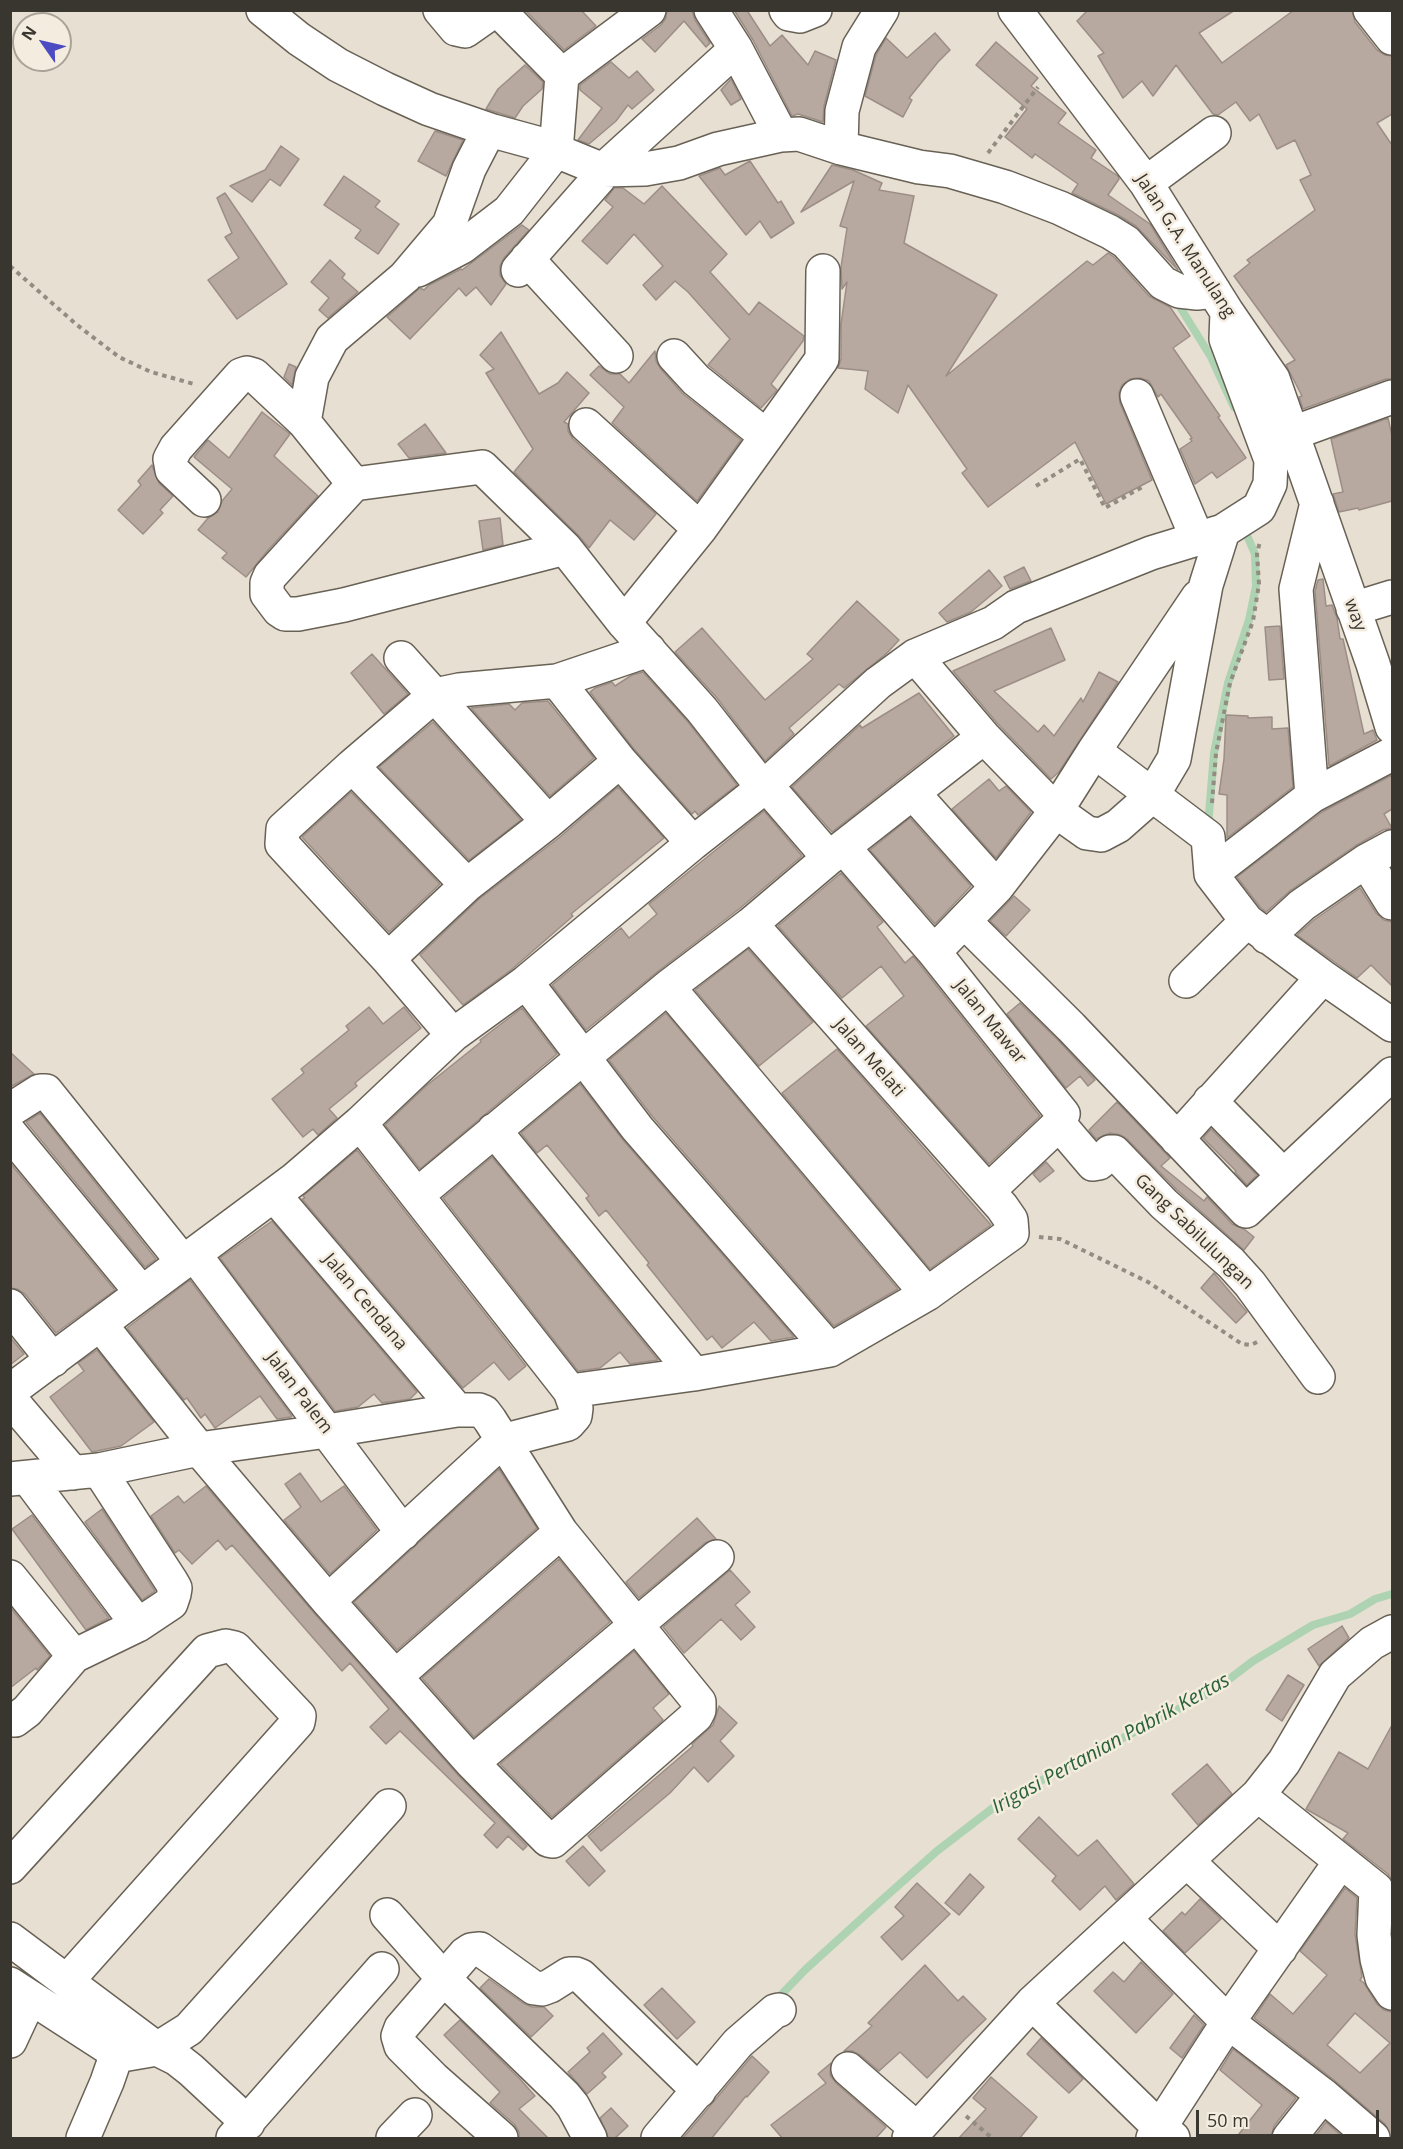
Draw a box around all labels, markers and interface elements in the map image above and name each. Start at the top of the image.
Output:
north arrow [12,12,72,72]
text: N [16,22,41,45]
street label: Jalan G.A. Manulang [1130,170,1240,322]
street label: way [1339,596,1371,634]
street label: Jalan Mawar [949,975,1031,1069]
street label: Jalan Melati [829,1014,909,1102]
street label: Gang Sabilulungan [1130,1170,1258,1294]
street label: Jalan Cendana [318,1249,412,1355]
street label: Jalan Palem [261,1348,337,1438]
water label: Irigasi Pertanian Pabrik Kertas [988,1668,1234,1820]
scale bar [1199,2098,1382,2136]
text: 50 m [1207,2108,1249,2132]

